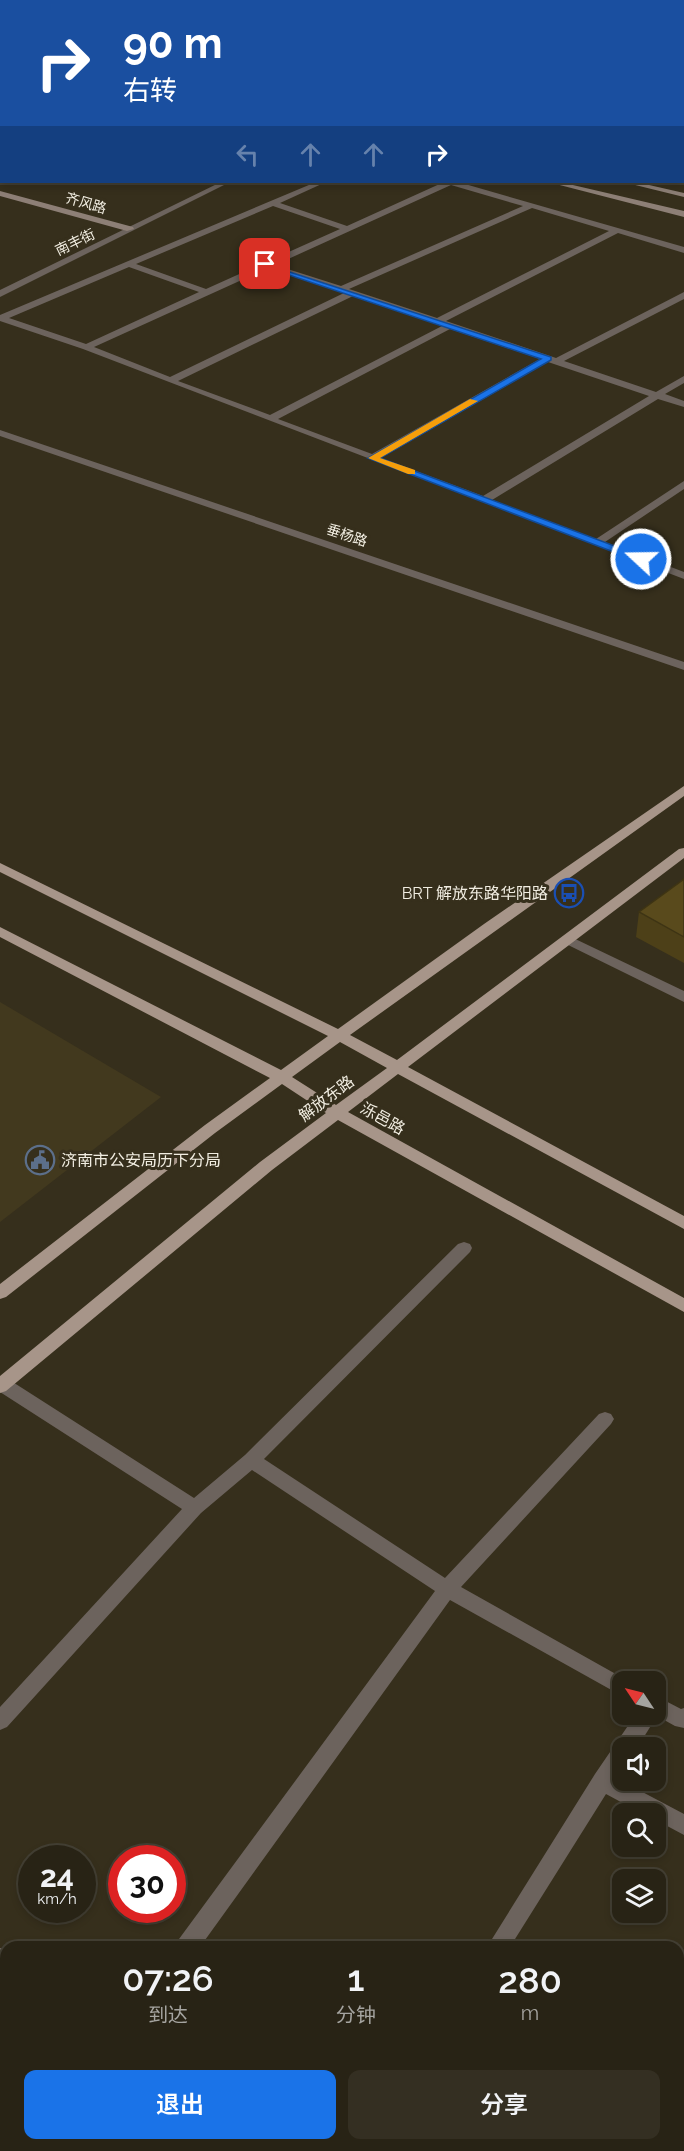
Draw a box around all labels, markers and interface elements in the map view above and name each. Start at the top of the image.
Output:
text: 90 m [123,19,223,68]
icon: right [24,24,102,102]
text: 右转 [123,75,177,106]
icon: left [231,138,264,171]
icon: ahead [294,138,327,171]
icon: ahead [357,138,390,171]
icon: right [420,138,453,171]
street label: 齐风路 [64,190,108,216]
street label: 南丰街 [53,226,97,258]
pin [239,238,290,289]
icon: arrive [248,247,281,280]
street label: 垂杨路 [325,521,369,549]
position arrow [609,527,673,591]
bus stop icon: BRT 解放东路华阳路 [553,877,585,909]
place label: BRT 解放东路华阳路 [402,884,548,903]
street label: 解放东路 [295,1072,358,1125]
street label: 泺邑路 [357,1098,408,1138]
public building icon: 济南市公安局历下分局 [24,1144,56,1176]
place label: 济南市公安局历下分局 [61,1151,221,1170]
north arrow [612,1671,666,1725]
map controls [612,1671,666,1923]
button: sound [612,1737,666,1791]
button: search [612,1803,666,1857]
speed limit sign: 30 [108,1845,186,1923]
text: 24 [40,1859,74,1894]
button: layers [612,1869,666,1923]
text: km/h [37,1890,77,1908]
text: 07:26 [122,1957,214,1999]
text: 1 [348,1957,364,1999]
text: 280 [498,1959,562,2001]
text: m [521,2001,539,2025]
text: 到达 [148,2003,188,2027]
text: 分钟 [336,2003,376,2027]
button: 退出 [24,2070,336,2139]
button: 分享 [348,2070,660,2139]

